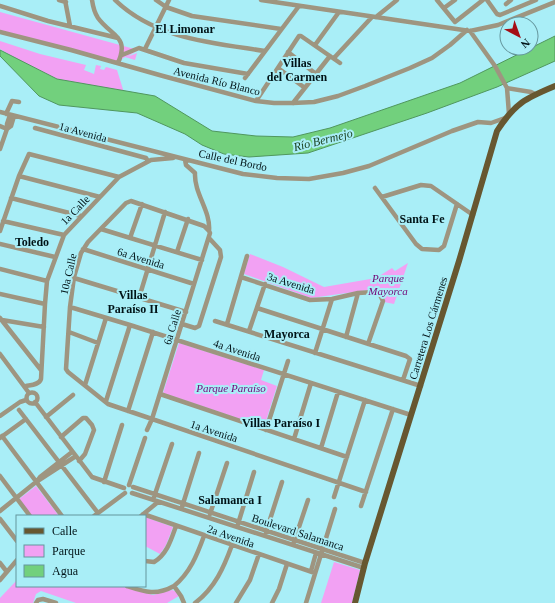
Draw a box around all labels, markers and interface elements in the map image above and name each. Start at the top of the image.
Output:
north arrow [499,16,539,56]
district label: El Limonar [155,22,216,36]
text: N [519,36,532,51]
district label: Villas del Carmen [267,56,327,84]
street label: Avenida Río Blanco [172,64,262,98]
street label: 1a Avenida [58,120,108,144]
water label: Río Bermejo [291,126,354,154]
street label: Calle del Bordo [198,147,269,173]
street label: 1a Calle [58,193,92,227]
district label: Santa Fe [400,212,445,226]
district label: Toledo [15,235,49,249]
street label: 6a Avenida [116,245,166,271]
street label: 10a Calle [57,252,79,296]
street label: 3a Avenida [266,270,316,296]
park label: Parque Mayorca [367,272,408,297]
street label: Carretera Los Cármenes [407,275,449,381]
district label: Villas Paraíso II [108,288,159,316]
street label: 6a Calle [161,308,183,346]
district label: Mayorca [264,327,310,341]
street label: 4a Avenida [212,337,262,363]
park label: Parque Paraíso [195,382,266,394]
district label: Villas Paraíso I [242,416,320,430]
street label: 1a Avenida [189,418,239,444]
district label: Salamanca I [198,493,262,507]
street label: Boulevard Salamanca [250,511,346,553]
legend [16,515,146,587]
street label: 2a Avenida [206,522,256,550]
text: Calle [52,524,77,538]
text: Parque [52,544,85,558]
text: Agua [52,564,79,578]

